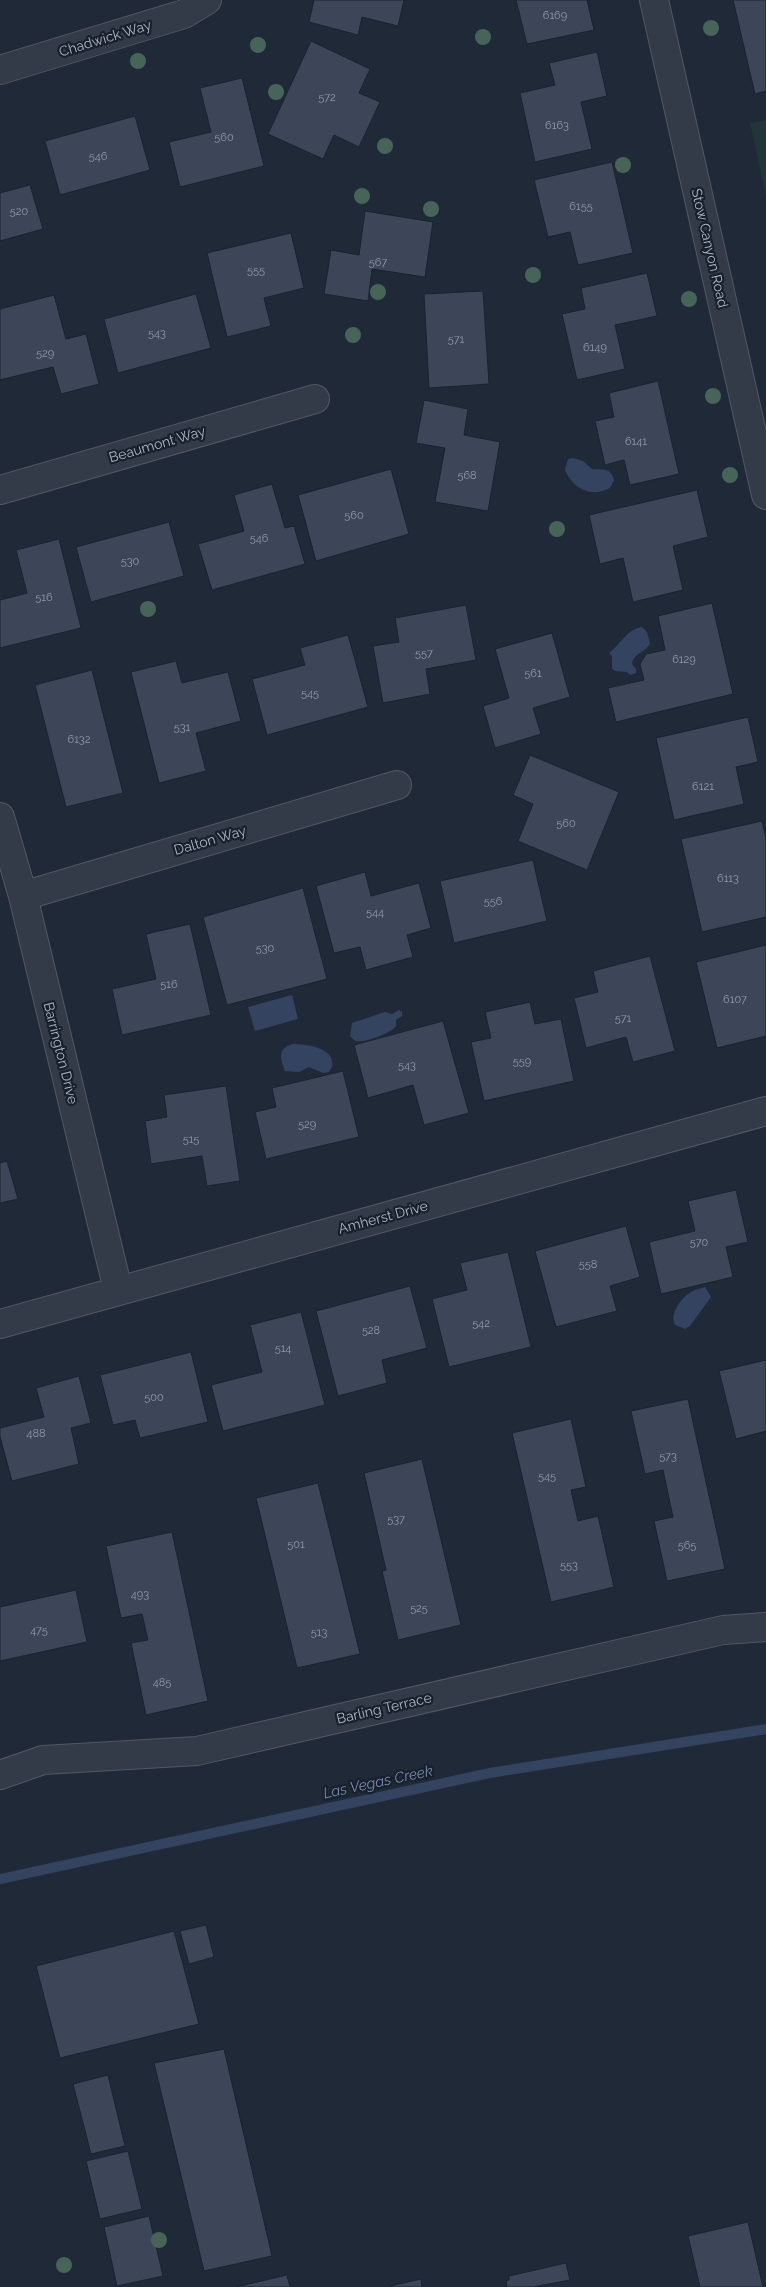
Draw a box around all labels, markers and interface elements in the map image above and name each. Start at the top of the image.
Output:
house number: 6169 [543,9,567,22]
street label: Chadwick Way [57,16,153,60]
house number: 572 [318,91,336,104]
house number: 6163 [545,119,569,132]
house number: 560 [214,131,234,144]
house number: 546 [89,150,108,163]
street label: Stow Canyon Road [689,187,731,309]
house number: 6155 [569,200,593,213]
house number: 520 [10,205,28,218]
house number: 567 [369,256,387,269]
house number: 555 [247,264,265,277]
house number: 543 [148,327,166,340]
house number: 571 [448,333,465,346]
house number: 6149 [583,341,607,354]
house number: 529 [36,347,54,360]
street label: Beaumont Way [107,422,207,465]
house number: 6141 [625,435,647,448]
house number: 568 [457,469,477,482]
house number: 560 [344,509,364,522]
house number: 546 [250,532,269,545]
house number: 530 [121,555,140,568]
house number: 516 [35,591,53,604]
house number: 557 [415,647,433,660]
house number: 6129 [672,653,696,666]
house number: 561 [524,667,542,680]
house number: 545 [301,687,319,700]
house number: 531 [174,721,191,734]
house number: 6132 [68,733,91,746]
house number: 6121 [692,780,714,793]
house number: 560 [556,817,576,830]
street label: Dalton Way [172,822,248,858]
house number: 6113 [717,872,739,885]
house number: 556 [484,895,503,908]
house number: 544 [366,906,384,919]
house number: 530 [256,942,275,955]
house number: 516 [160,978,178,991]
house number: 6107 [723,993,747,1006]
street label: Barrington Drive [41,1000,81,1106]
house number: 571 [615,1012,632,1025]
house number: 559 [513,1055,531,1068]
house number: 543 [398,1059,416,1072]
house number: 529 [298,1118,316,1131]
house number: 515 [183,1133,199,1146]
street label: Amherst Drive [336,1197,430,1237]
house number: 570 [690,1236,709,1249]
house number: 558 [579,1258,597,1271]
house number: 542 [472,1317,490,1330]
house number: 528 [362,1324,380,1337]
house number: 514 [275,1342,291,1355]
house number: 500 [144,1391,164,1404]
house number: 488 [26,1427,46,1440]
house number: 573 [659,1450,677,1463]
house number: 545 [538,1470,556,1483]
house number: 537 [387,1513,405,1526]
house number: 501 [287,1538,305,1551]
house number: 565 [678,1539,696,1552]
house number: 553 [560,1559,578,1572]
house number: 493 [131,1588,149,1601]
house number: 525 [410,1602,428,1615]
house number: 475 [30,1624,48,1637]
house number: 513 [311,1626,327,1639]
house number: 485 [153,1676,171,1689]
street label: Barling Terrace [335,1689,433,1727]
water label: Las Vegas Creek [322,1762,434,1802]

